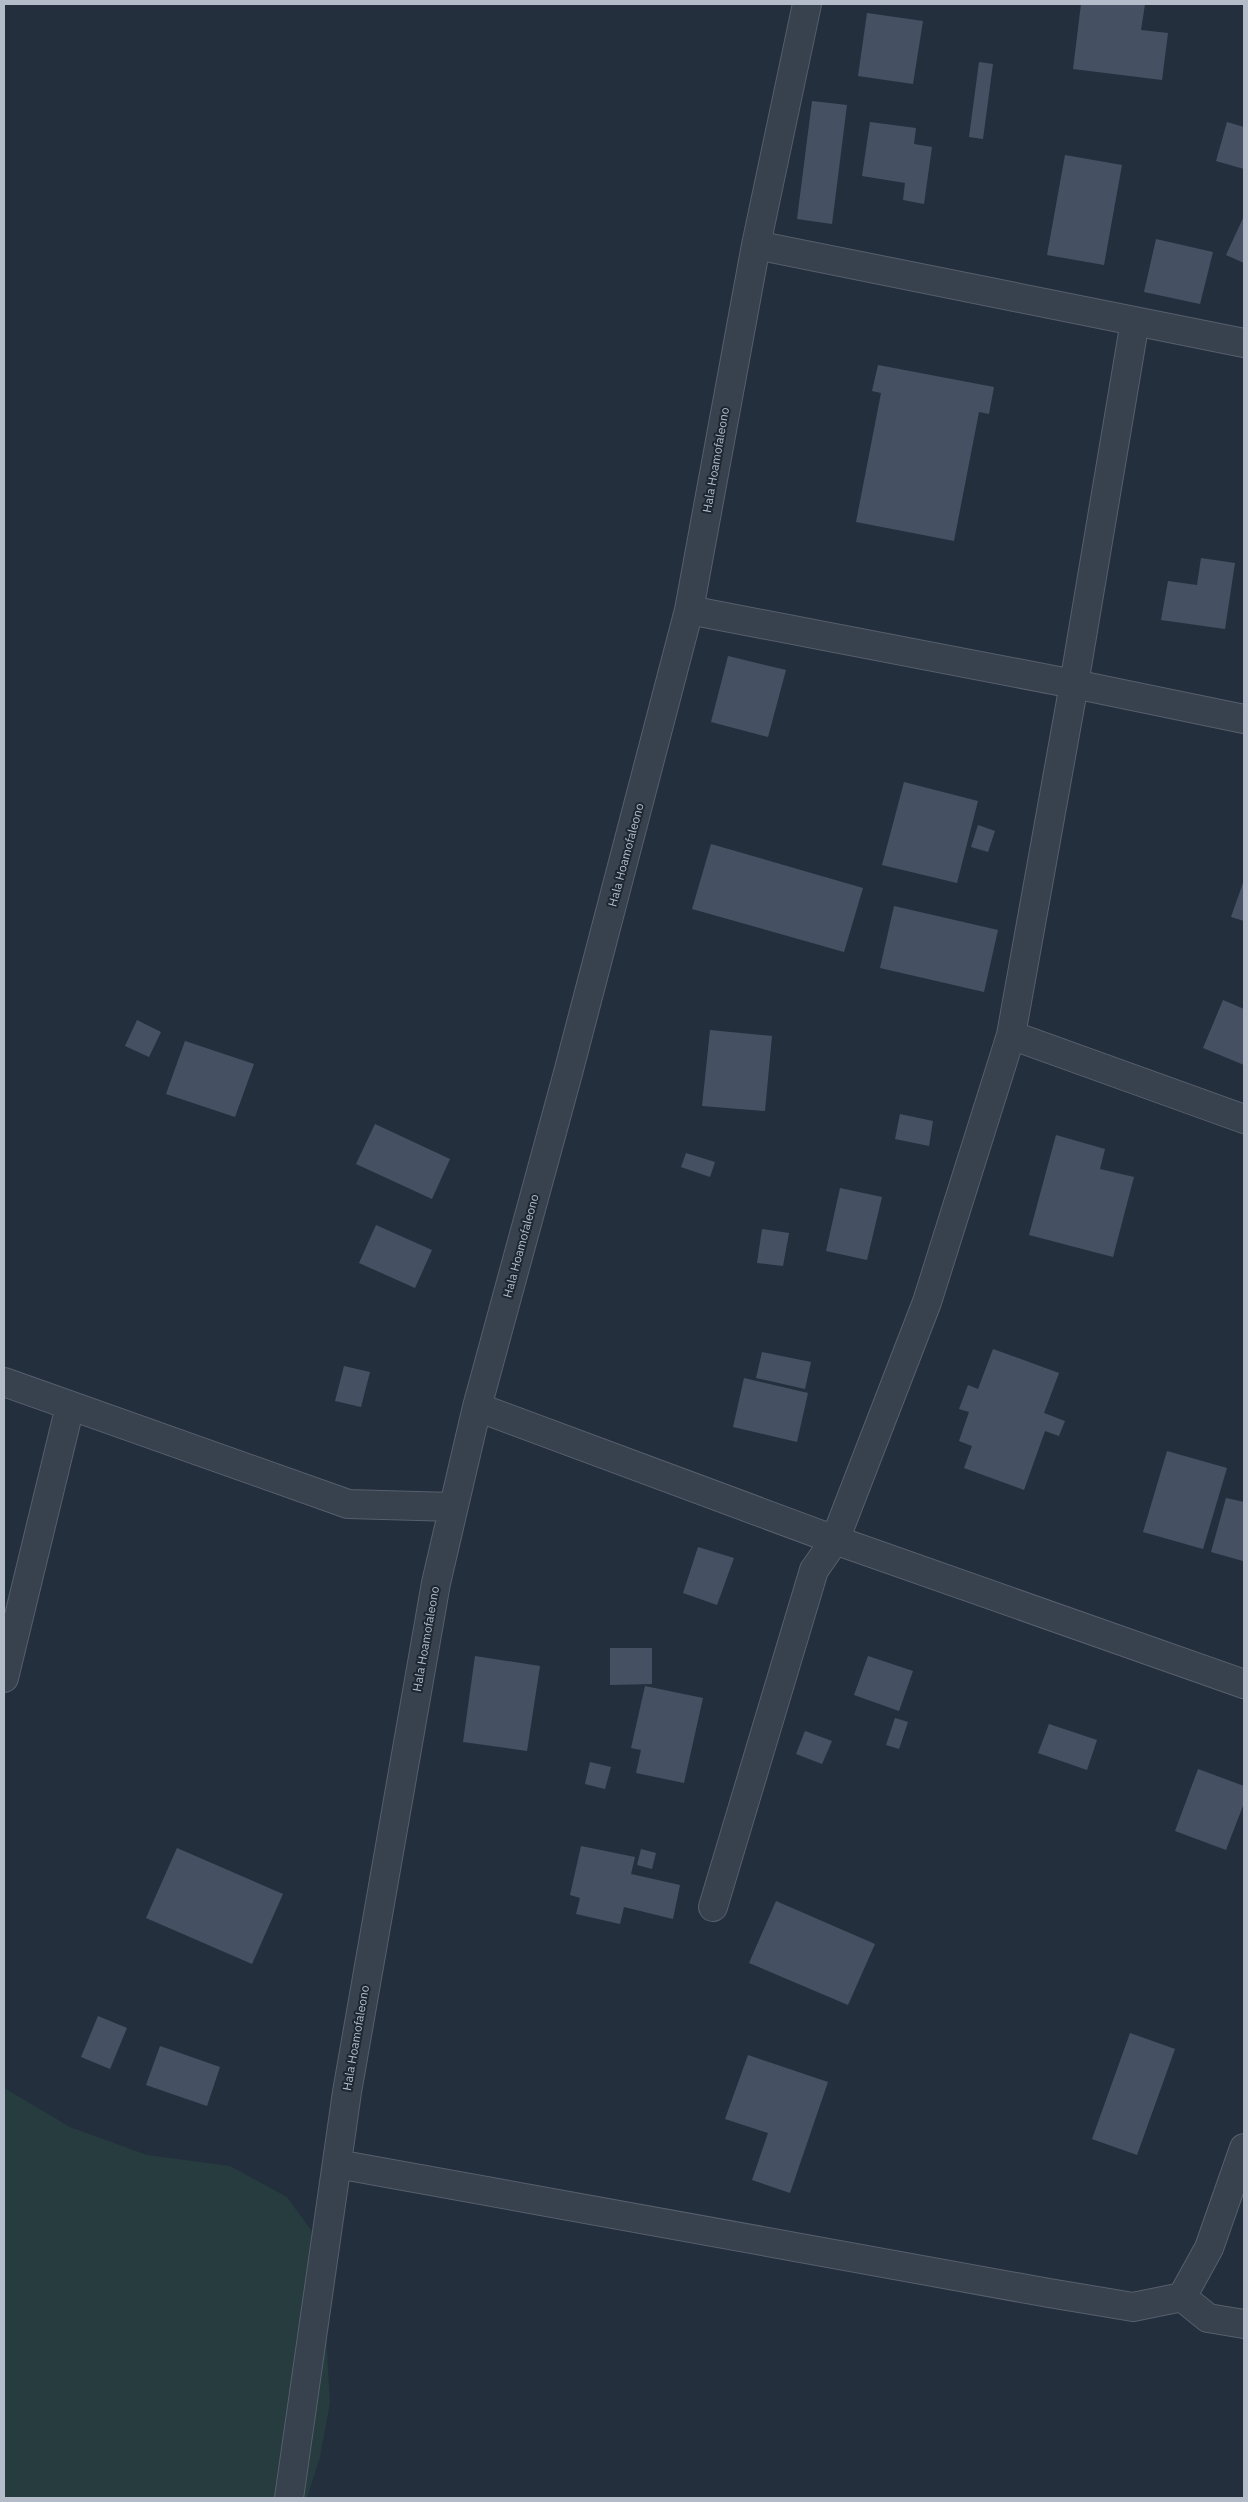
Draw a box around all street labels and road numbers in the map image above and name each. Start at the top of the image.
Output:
street label: Hala Hoamofaleono [699,406,732,514]
street label: Hala Hoamofaleono [604,801,647,908]
street label: Hala Hoamofaleono [499,1192,542,1299]
street label: Hala Hoamofaleono [409,1585,442,1693]
street label: Hala Hoamofaleono [339,1984,372,2092]

